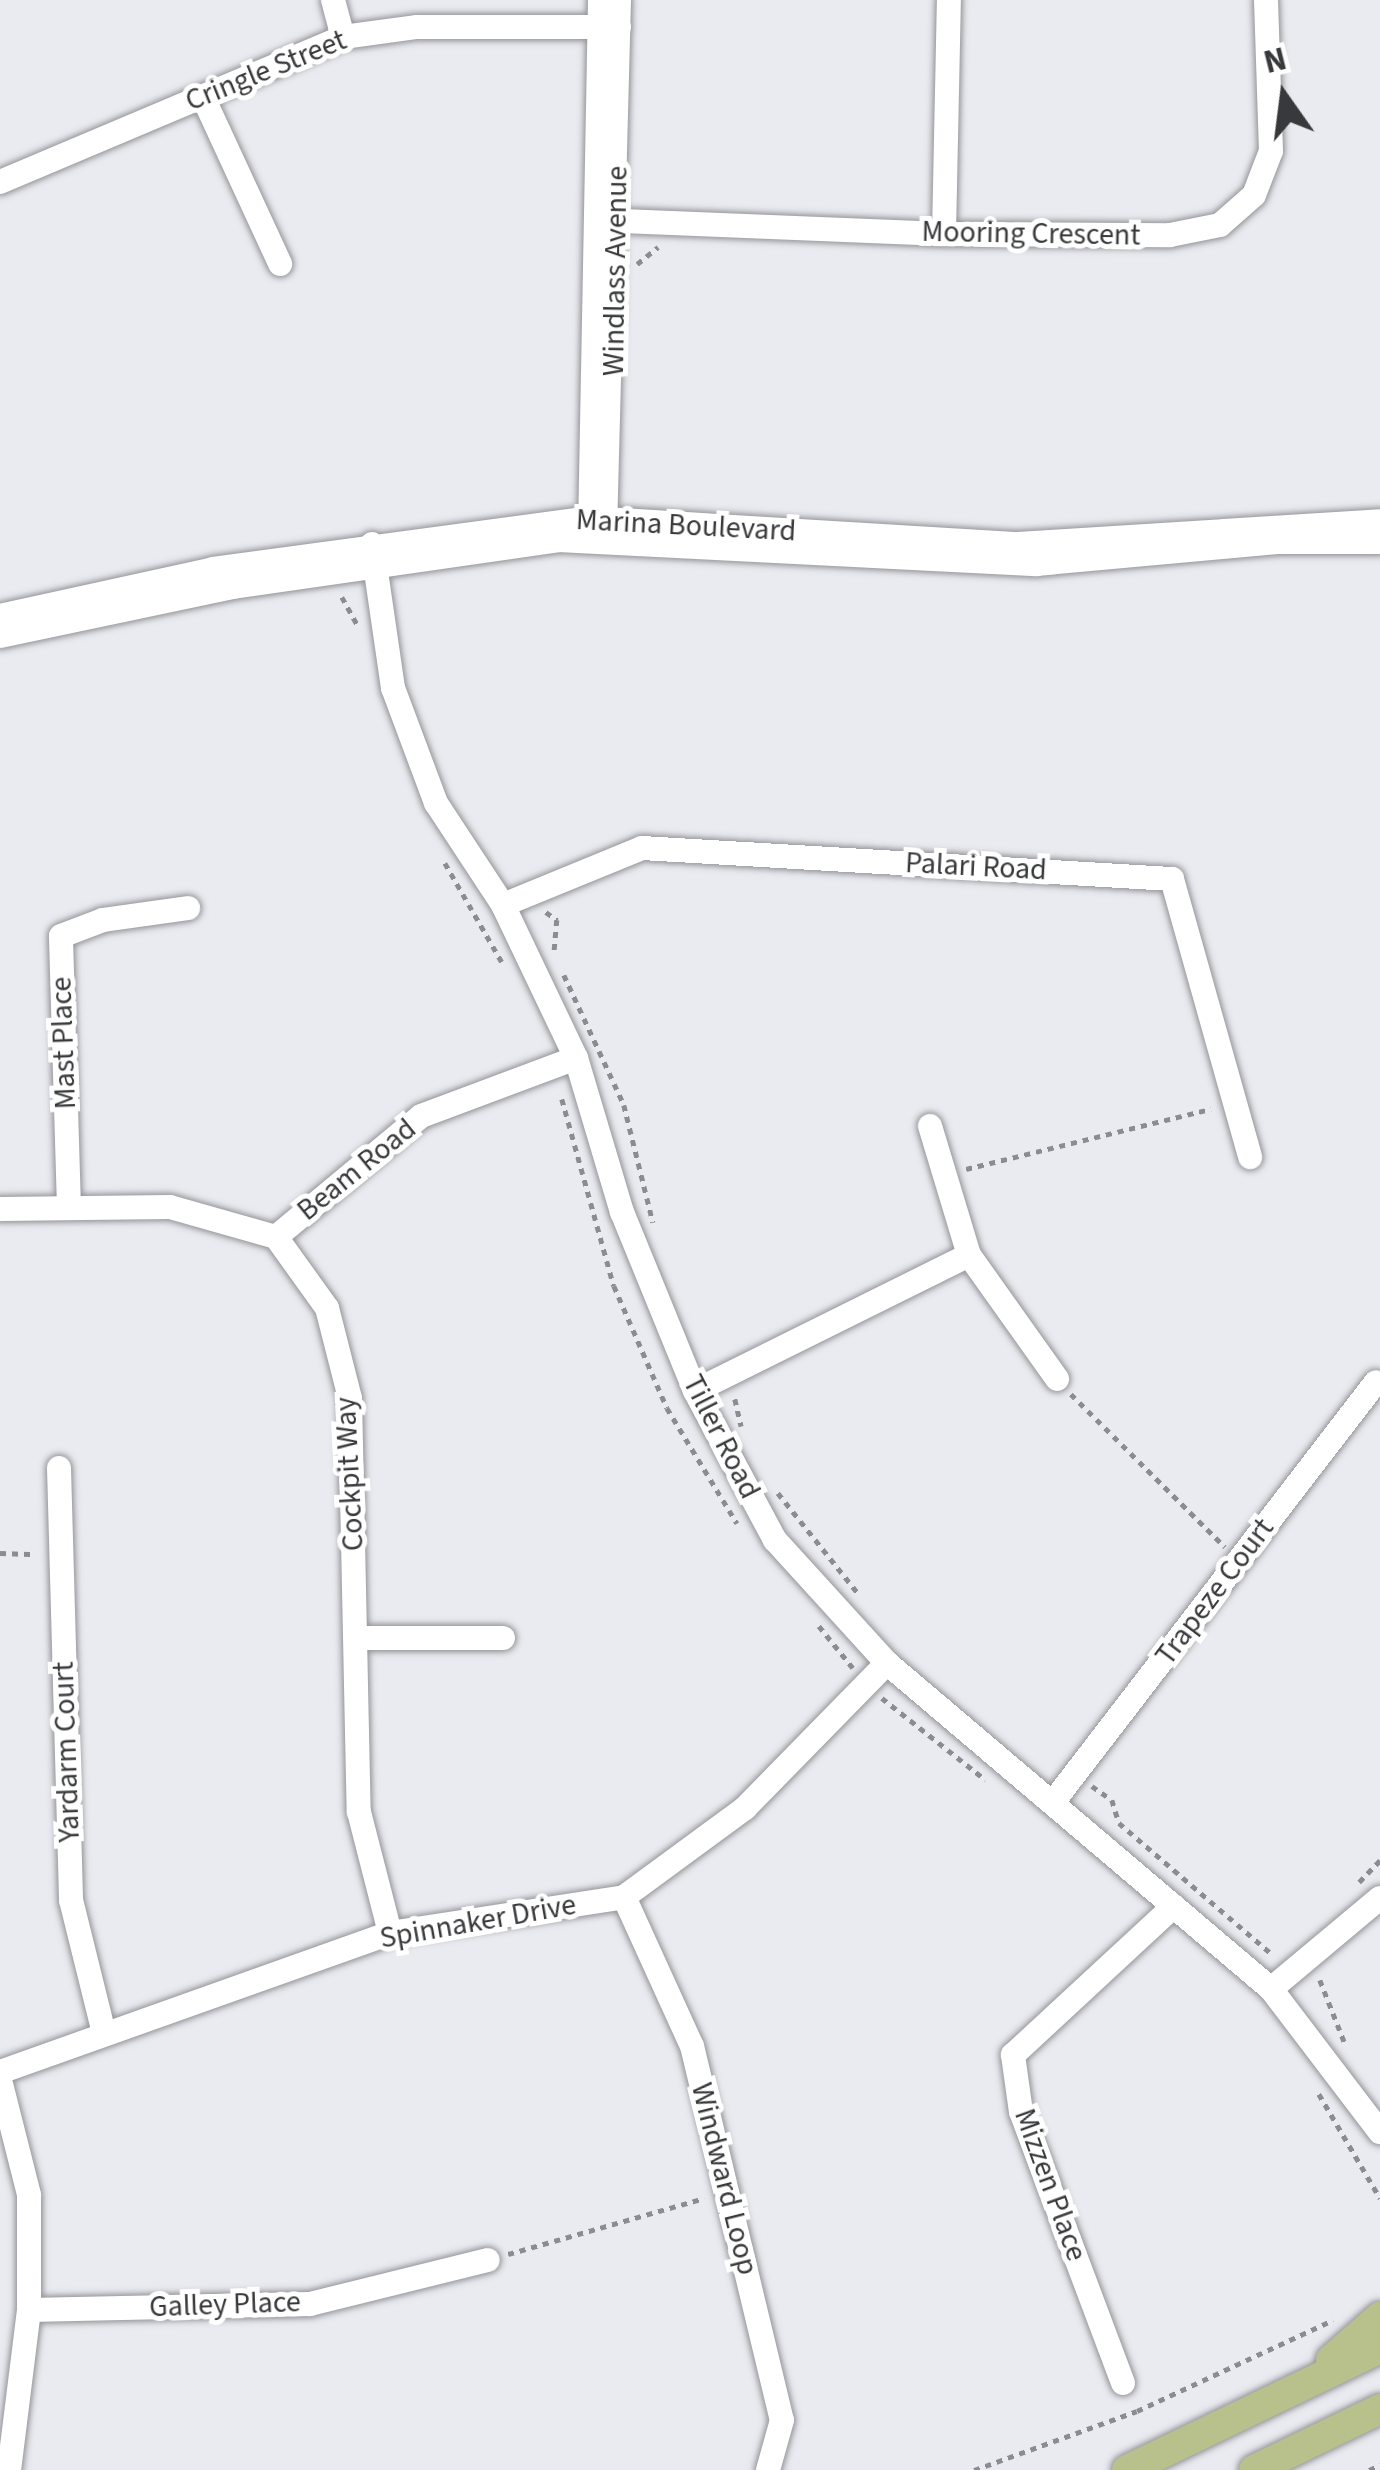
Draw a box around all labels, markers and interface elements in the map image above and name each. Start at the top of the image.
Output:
street label: Cringle Street [180,22,352,120]
text: N [1259,35,1291,86]
north arrow [1224,36,1344,156]
street label: Windlass Avenue [596,166,636,376]
street label: Mooring Crescent [921,214,1141,254]
street label: Marina Boulevard [575,502,797,550]
street label: Palari Road [904,845,1048,889]
street label: Mast Place [44,976,84,1110]
street label: Beam Road [290,1111,424,1229]
street label: Tiller Road [674,1369,768,1505]
street label: Cockpit Way [328,1396,372,1552]
street label: Trapeze Court [1148,1511,1282,1673]
street label: Yardarm Court [46,1661,88,1843]
street label: Spinnaker Drive [377,1887,579,1957]
street label: Windward Loop [683,2079,765,2279]
street label: Mizzen Place [1006,2104,1094,2266]
street label: Galley Place [149,2284,301,2326]

